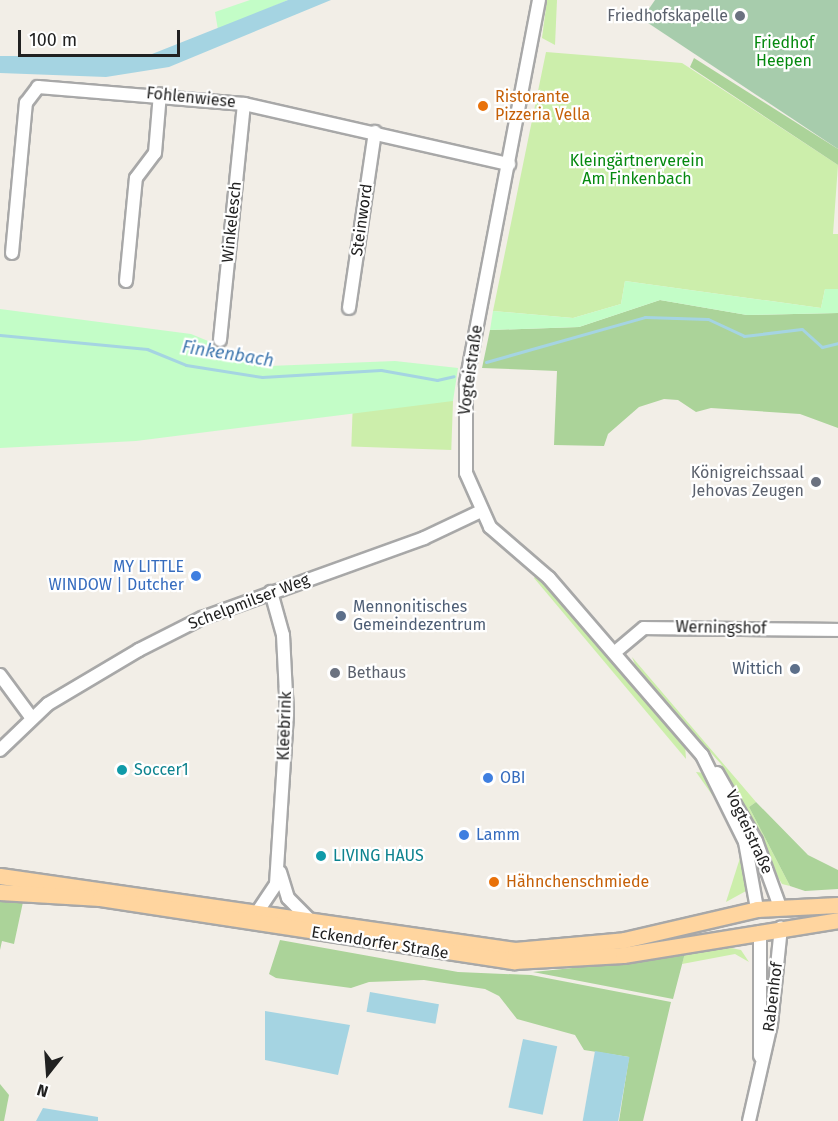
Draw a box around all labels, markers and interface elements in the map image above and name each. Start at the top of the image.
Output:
place label: Friedhofskapelle [607,6,728,26]
marker: Friedhofskapelle [733,9,747,23]
scale bar [21,18,183,56]
text: 100 m [29,29,77,51]
park label: Friedhof Heepen [754,33,814,71]
street label: Fohlenwiese [145,84,237,112]
place label: Ristorante Pizzeria Vella [495,87,590,125]
marker: Ristorante Pizzeria Vella [476,99,490,113]
park label: Kleingärtnerverein Am Finkenbach [570,151,704,189]
street label: Winkelesch [218,180,246,264]
street label: Steinword [347,183,377,257]
street label: Vogteistraße [455,324,487,416]
water label: Finkenbach [181,336,275,372]
place label: Königreichssaal Jehovas Zeugen [691,463,804,501]
marker: Königreichssaal Jehovas Zeugen [809,475,823,489]
place label: MY LITTLE WINDOW | Dutcher [49,557,184,595]
marker: MY LITTLE WINDOW | Dutcher [189,569,203,583]
street label: Schelpmilser Weg [186,570,312,634]
place label: Mennonitisches Gemeindezentrum [353,597,486,635]
marker: Mennonitisches Gemeindezentrum [334,609,348,623]
street label: Werningshof [675,618,767,638]
place label: Wittich [732,659,783,679]
marker: Wittich [788,662,802,676]
place label: Bethaus [347,663,406,683]
marker: Bethaus [328,666,342,680]
street label: Kleebrink [274,691,296,761]
place label: Soccer1 [134,760,189,780]
marker: Soccer1 [115,763,129,777]
place label: OBI [500,768,526,788]
marker: OBI [481,771,495,785]
street label: Vogteistraße [721,787,777,877]
place label: Lamm [476,825,520,845]
marker: Lamm [457,828,471,842]
place label: LIVING HAUS [333,846,424,866]
marker: LIVING HAUS [314,849,328,863]
place label: Hähnchenschmiede [506,872,649,892]
marker: Hähnchenschmiede [487,875,501,889]
street label: Eckendorfer Straße [310,923,450,963]
street label: Rabenhof [759,961,787,1033]
north arrow [18,1043,78,1103]
text: N [35,1080,50,1101]

